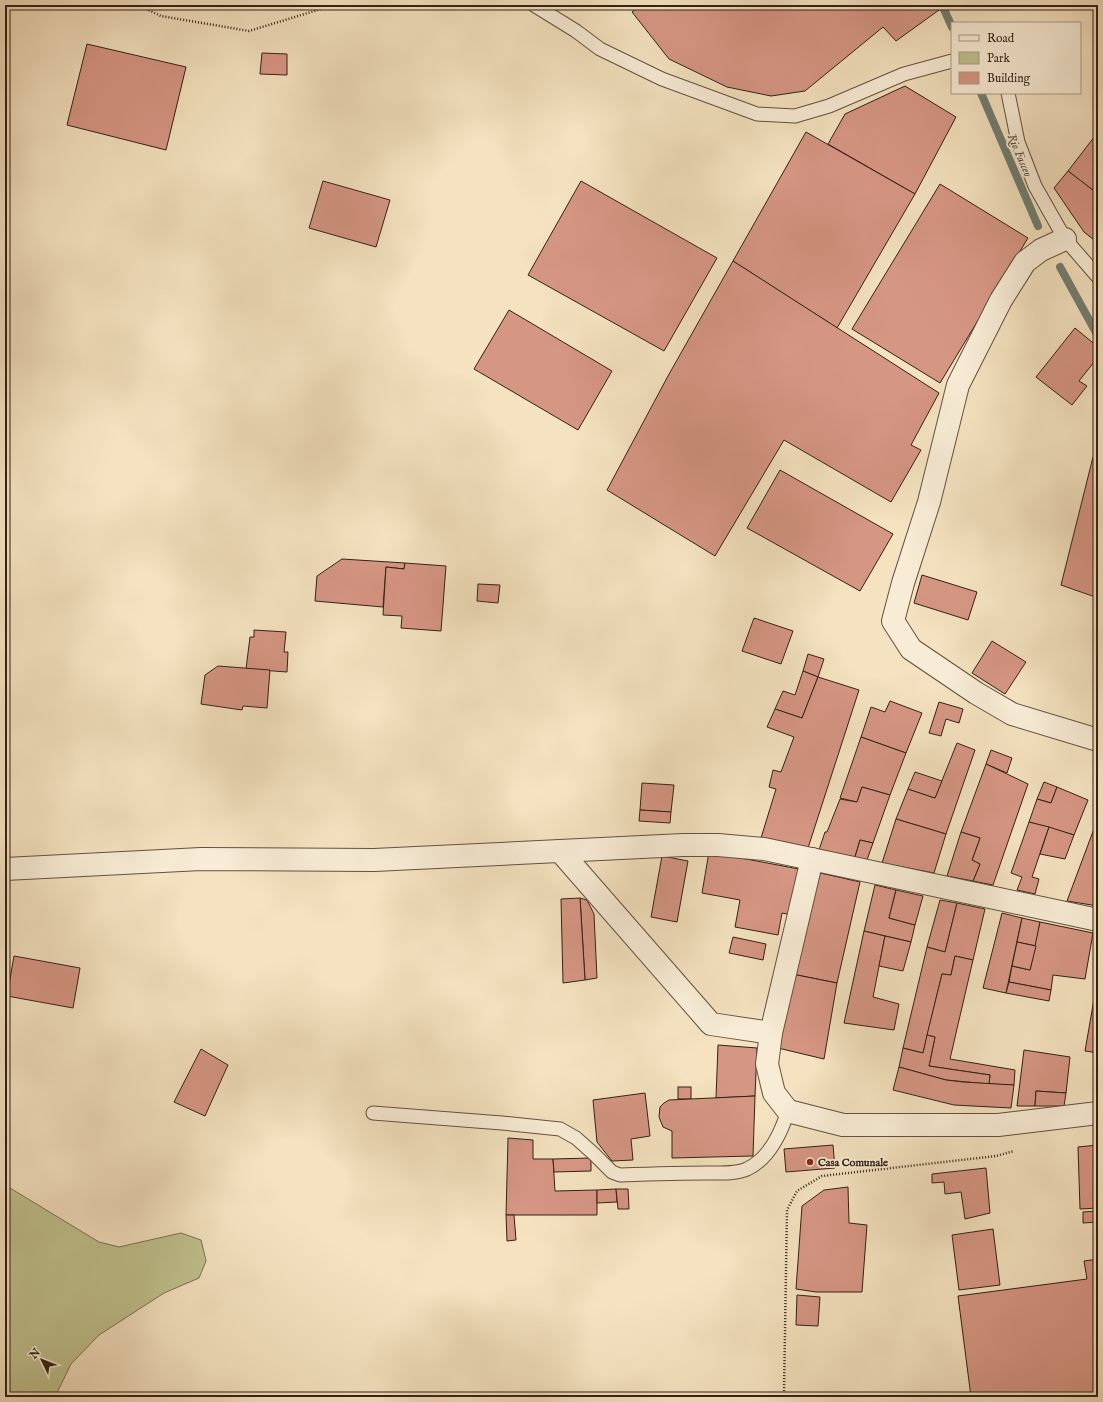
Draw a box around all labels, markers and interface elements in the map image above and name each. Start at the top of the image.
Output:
legend [951,22,1081,94]
text: Road [987,31,1015,46]
text: Park [987,51,1010,66]
text: Building [987,71,1031,86]
water label: Rio Fasceo [1004,131,1035,179]
place label: Casa Comunale [818,1156,888,1170]
marker: Casa Comunale [805,1157,815,1167]
north arrow [22,1340,62,1380]
text: N [26,1345,44,1363]

